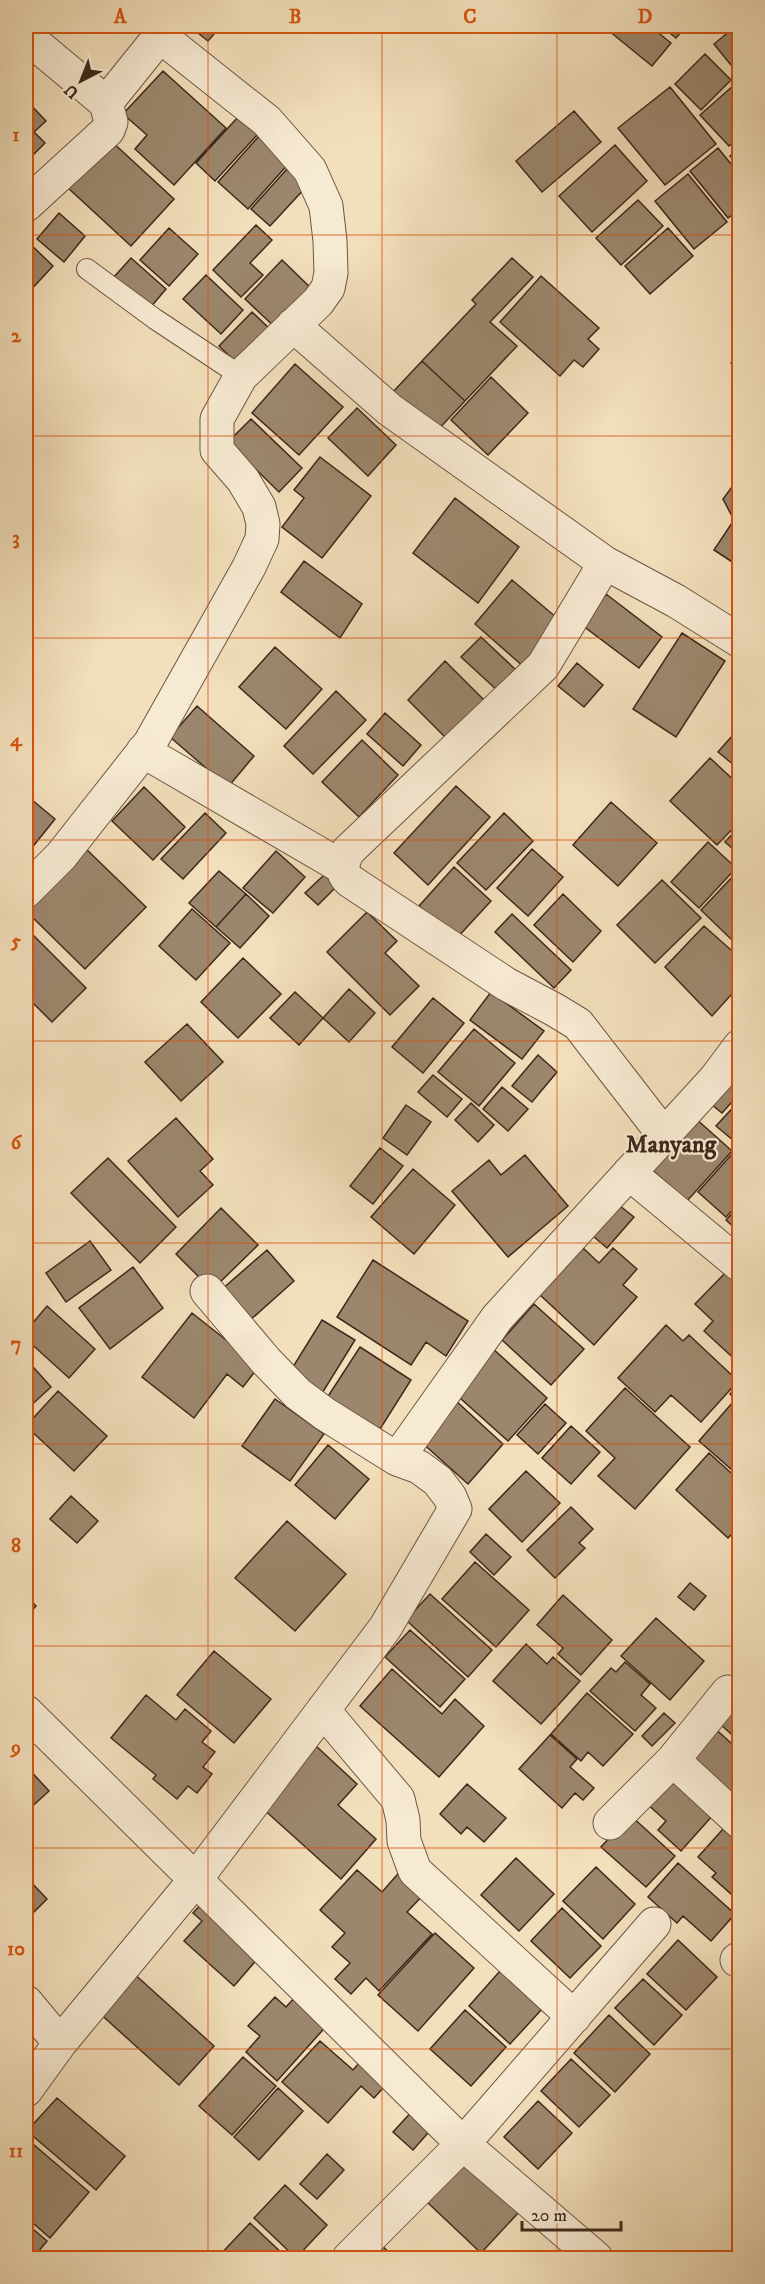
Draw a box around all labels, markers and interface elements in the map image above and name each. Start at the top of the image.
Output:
text: A [113,5,128,30]
text: B [289,5,301,30]
text: C [463,5,477,30]
text: D [638,5,653,30]
north arrow [51,51,111,111]
text: U [60,79,83,103]
text: 1 [12,123,20,148]
text: 2 [11,324,22,349]
text: 3 [12,526,20,551]
text: 4 [10,728,23,753]
text: 5 [10,929,21,954]
district label: Manyang [626,1130,717,1160]
text: 6 [11,1131,23,1156]
text: 7 [11,1332,21,1357]
text: 8 [11,1534,21,1559]
text: 9 [9,1736,21,1761]
text: 10 [7,1937,25,1962]
text: 11 [9,2139,23,2164]
scale bar [522,2194,621,2232]
text: 20 m [531,2205,567,2227]

